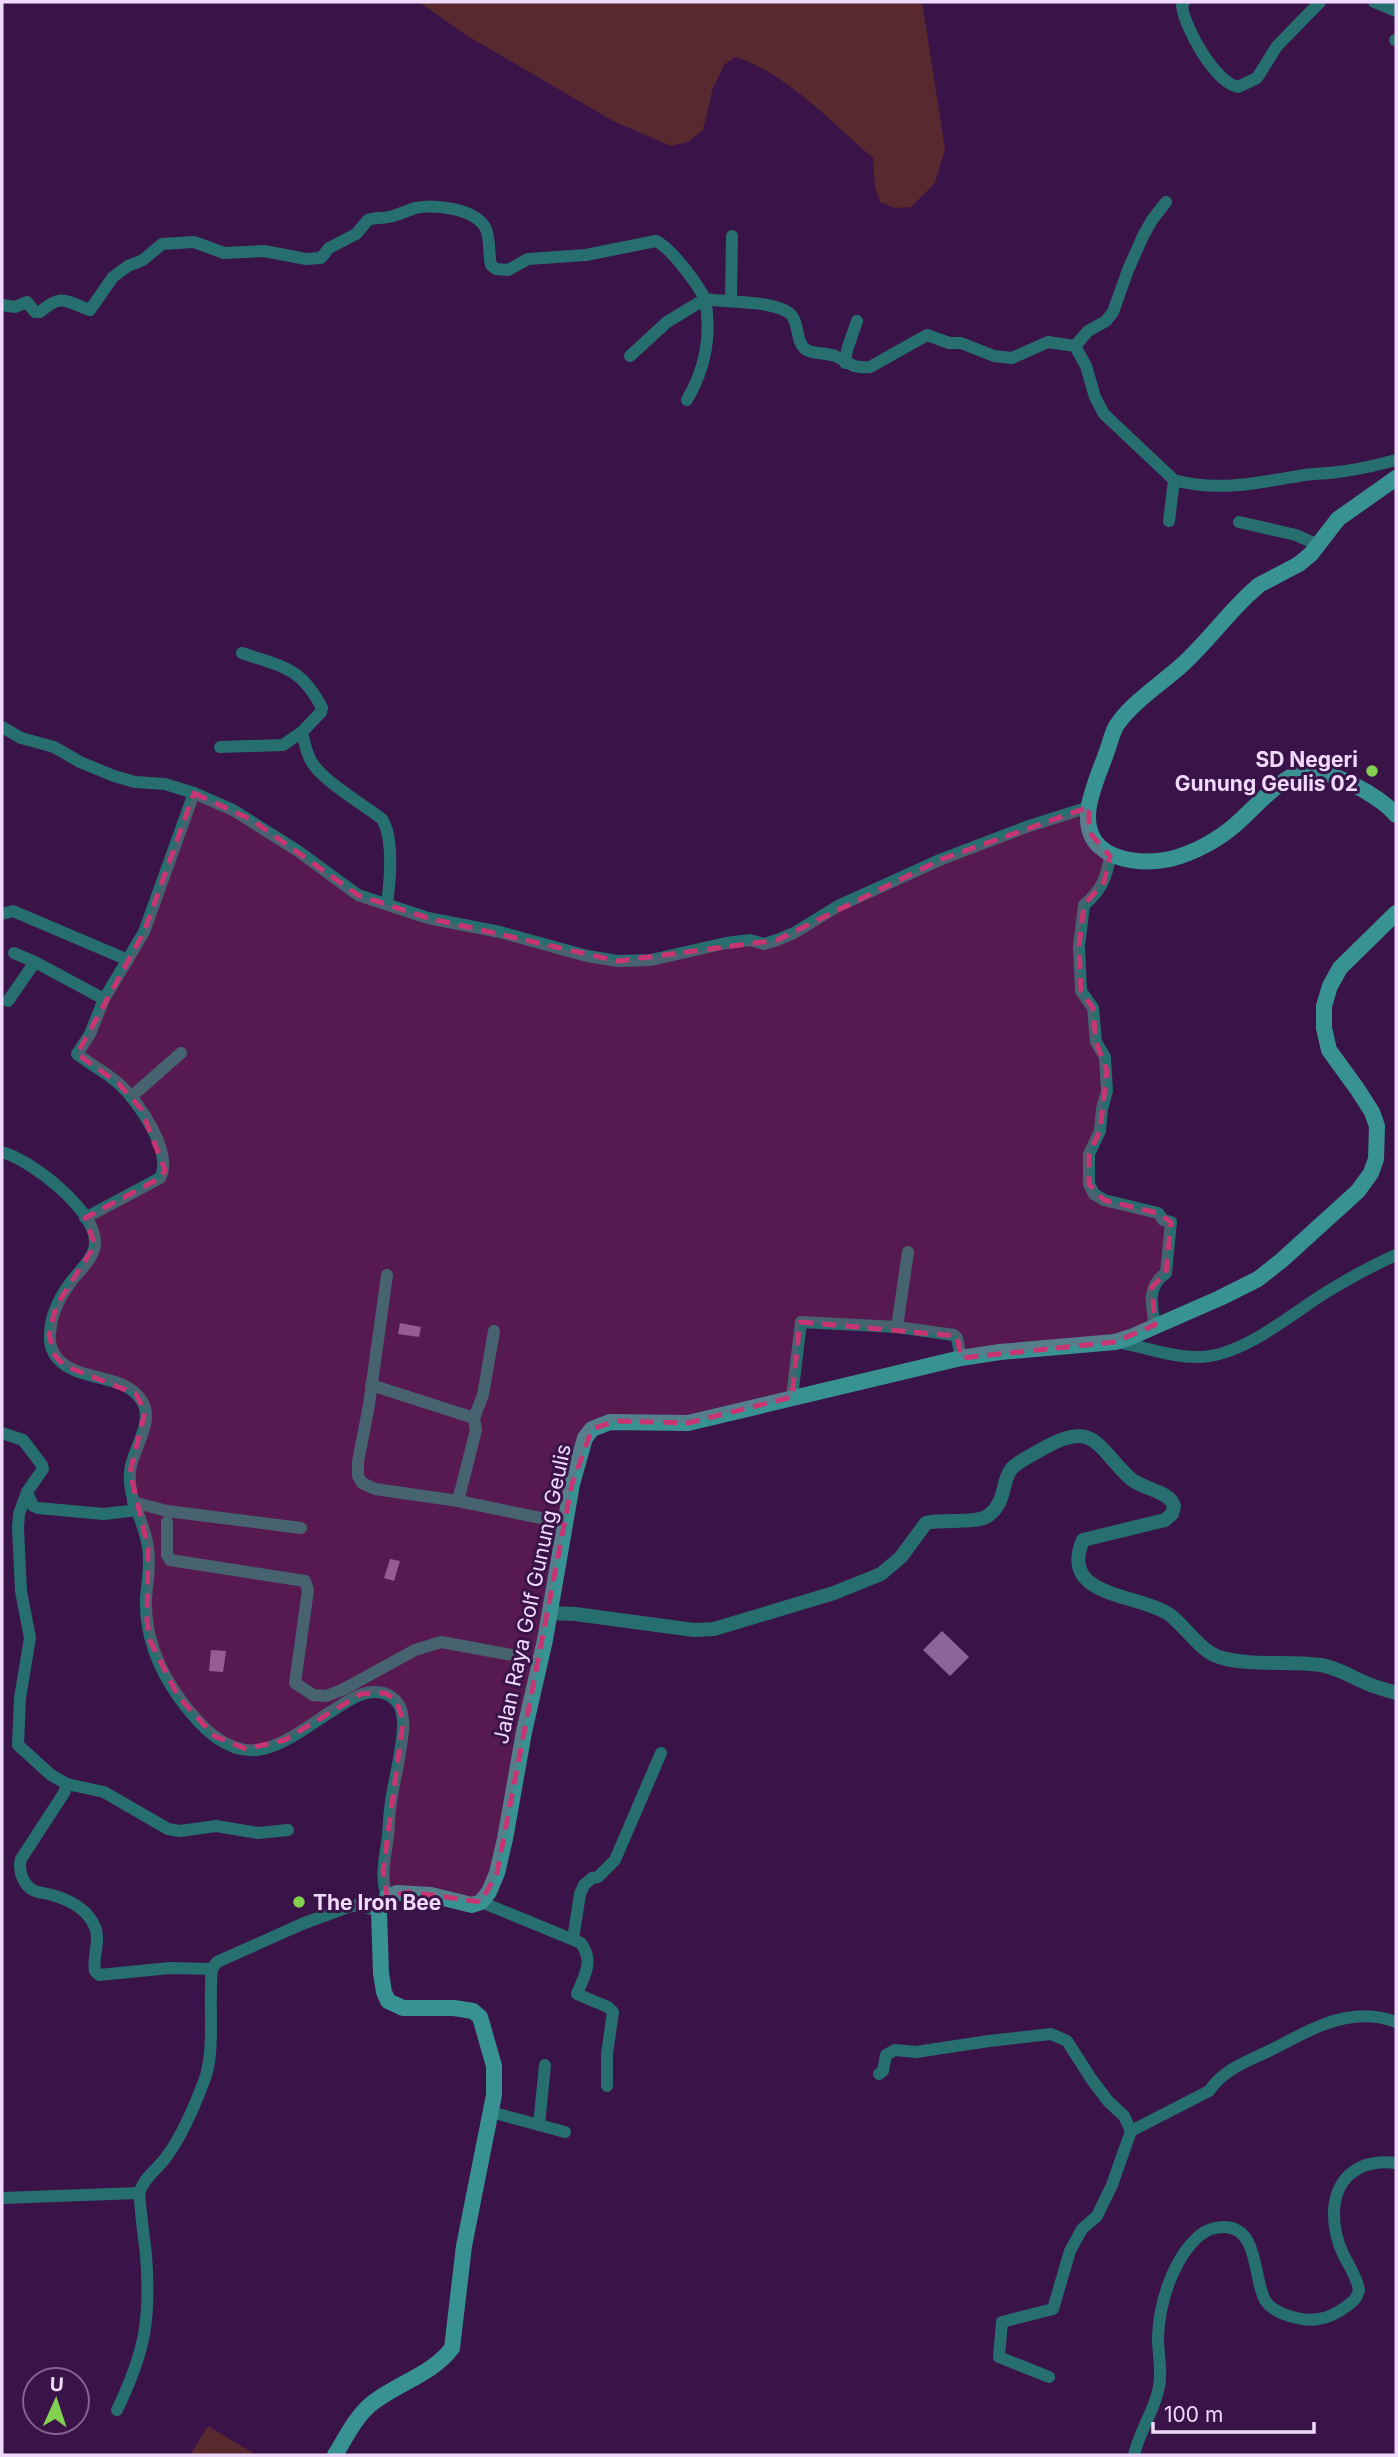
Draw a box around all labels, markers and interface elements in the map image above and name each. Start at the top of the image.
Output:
place label: SD Negeri Gunung Geulis 02 [1175,747,1358,796]
marker: SD Negeri Gunung Geulis 02 [1364,763,1380,779]
street label: Jalan Raya Golf Gunung Geulis [488,1442,576,1746]
place label: The Iron Bee [313,1890,441,1915]
marker: The Iron Bee [291,1894,307,1910]
north arrow [21,2366,91,2436]
text: U [49,2373,64,2396]
scale bar [1153,2390,1314,2434]
text: 100 m [1164,2402,1223,2427]

